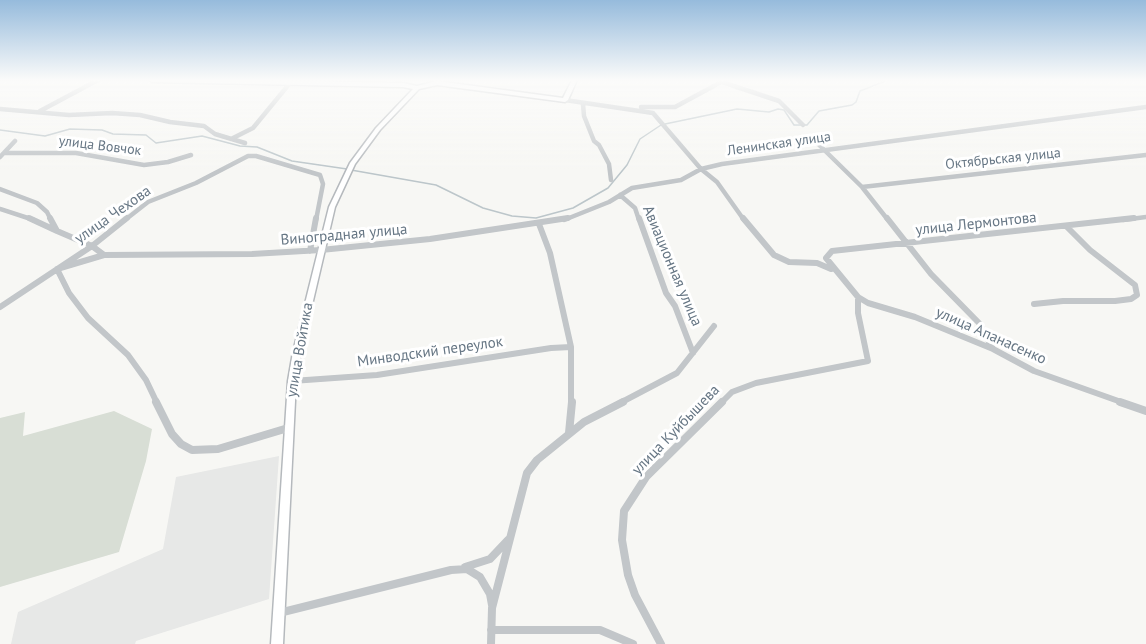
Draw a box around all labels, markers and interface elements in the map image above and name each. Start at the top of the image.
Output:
street label: Ленинская улица [726,128,832,160]
street label: улица Вовчок [58,133,142,159]
street label: Октябрьская улица [945,145,1061,173]
street label: улица Чехова [71,182,155,248]
street label: Авиационная улица [638,203,706,329]
street label: улица Лермонтова [915,209,1037,239]
street label: Виноградная улица [280,220,408,250]
street label: улица Войтика [283,301,317,399]
street label: улица Апанасенко [933,304,1049,368]
street label: Минводский переулок [356,333,504,371]
street label: улица Куйбышева [629,381,723,479]

